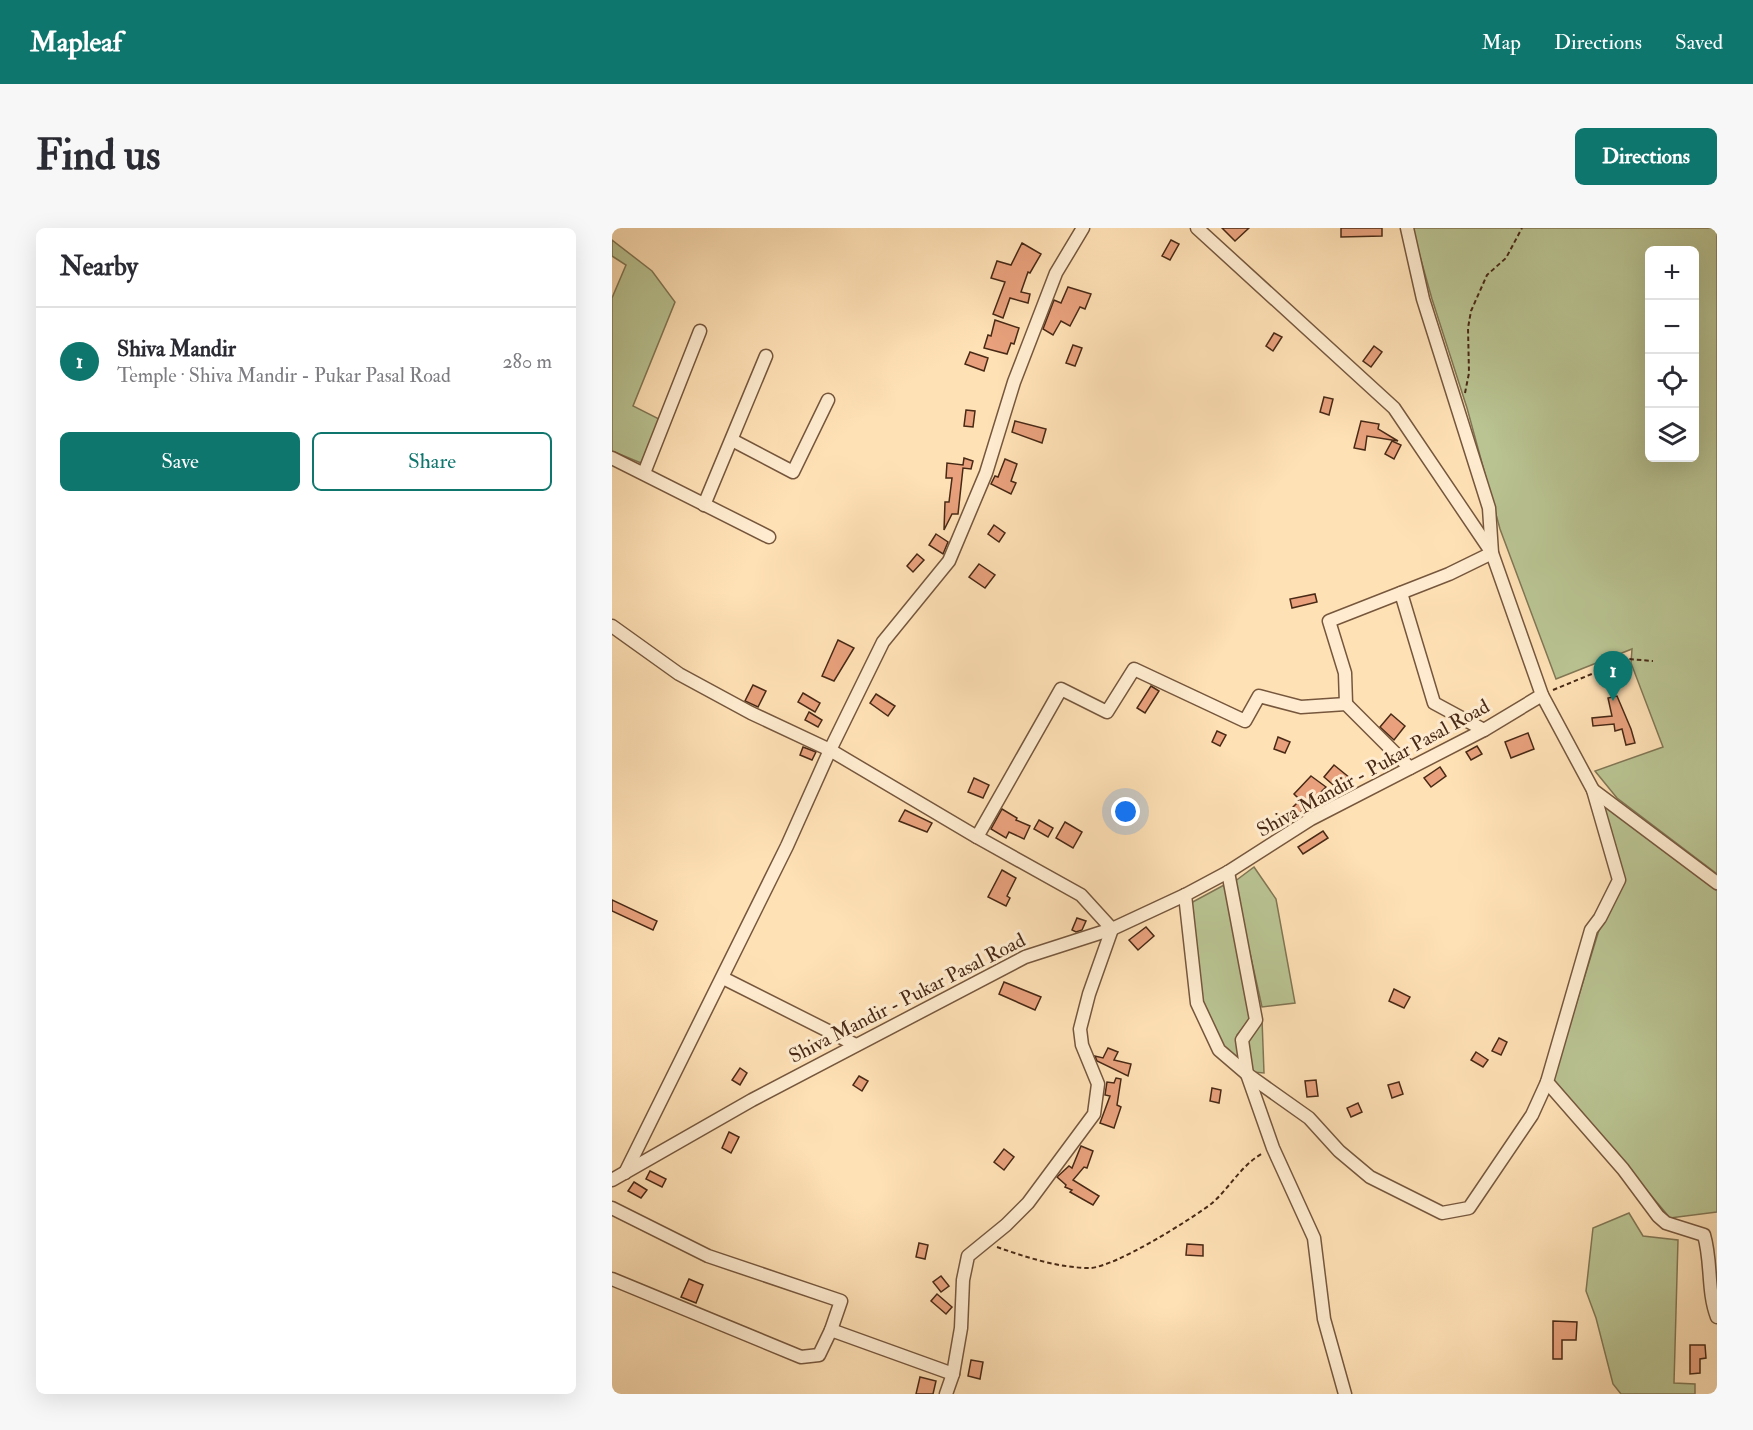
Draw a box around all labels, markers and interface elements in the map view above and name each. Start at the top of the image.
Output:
text: Mapleaf [30,25,122,60]
text: Map [1481,29,1521,56]
text: Directions [1554,29,1642,56]
text: Saved [1675,29,1723,56]
button: Directions [1575,128,1717,185]
text: Find us [36,130,160,182]
map controls [1645,246,1699,462]
button: + [1645,246,1699,300]
text: Nearby [60,251,138,283]
button: − [1645,300,1699,354]
text: Shiva Mandir [117,335,236,363]
text: 1 [76,349,83,374]
text: 280 m [502,349,552,374]
button: locate [1645,354,1699,408]
text: Temple · Shiva Mandir - Pukar Pasal Road [117,363,451,388]
button: layers [1645,408,1699,462]
button: Save [60,432,300,491]
button: Share [312,432,552,491]
pin: 1 [1594,652,1632,701]
street label: Shiva Mandir - Pukar Pasal Road [1252,693,1494,842]
your location [1111,797,1140,826]
street label: Shiva Mandir - Pukar Pasal Road [785,927,1030,1069]

